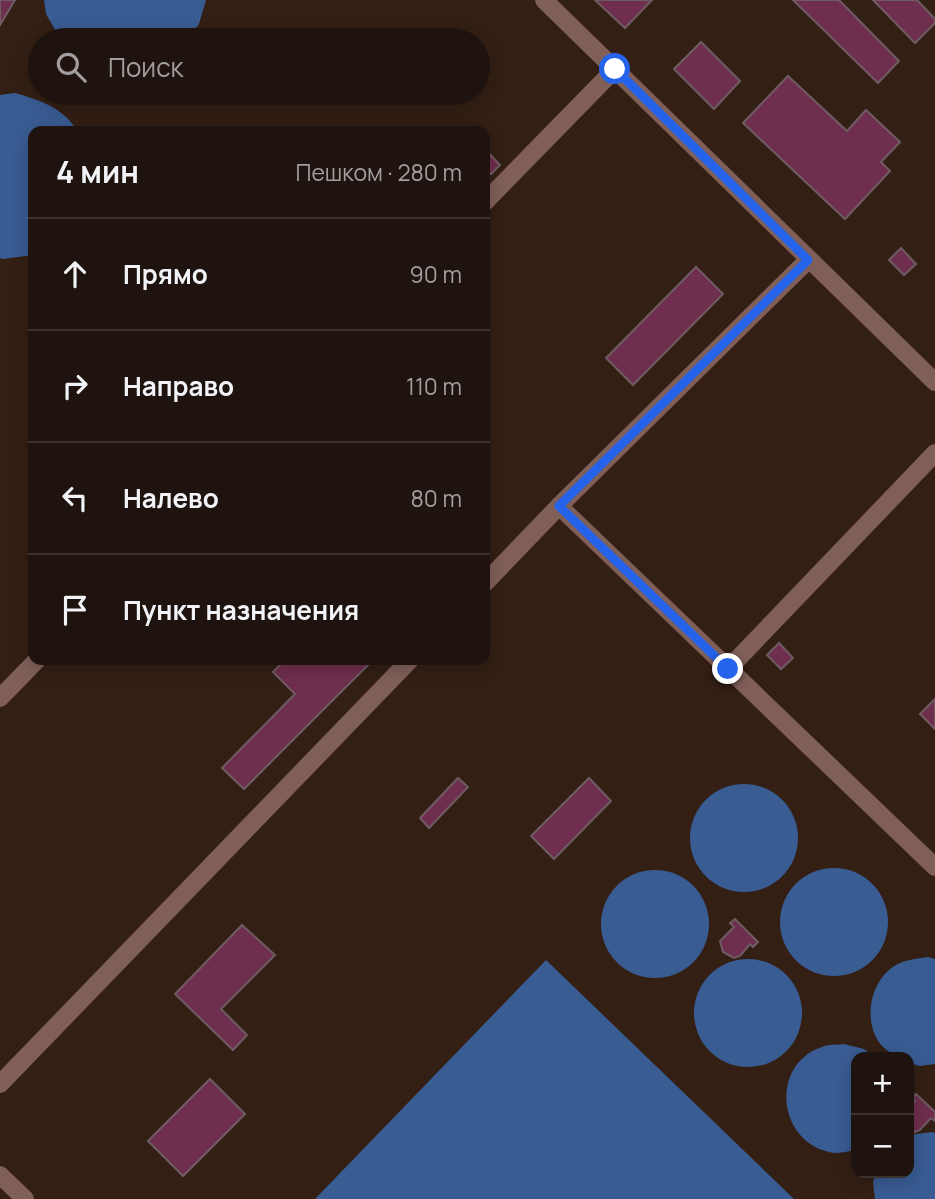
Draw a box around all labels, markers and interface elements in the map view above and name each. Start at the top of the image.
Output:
search box [28,28,490,105]
icon: search [52,48,90,86]
text: Поиск [108,49,183,85]
route start [599,53,630,84]
text: 4 мин [56,151,139,192]
text: Пешком · 280 m [296,156,462,188]
icon: ahead [56,255,94,293]
text: Прямо [123,256,208,292]
text: 90 m [410,258,462,290]
icon: right [56,367,94,405]
text: Направо [123,368,234,404]
text: 110 m [406,370,462,402]
icon: left [56,479,94,517]
text: Налево [123,480,219,516]
text: 80 m [411,482,462,514]
icon: arrive [56,591,94,629]
text: Пункт назначения [123,592,359,628]
route end [712,653,743,684]
map controls [851,1052,914,1178]
button: + [851,1052,914,1115]
button: − [851,1115,914,1178]

